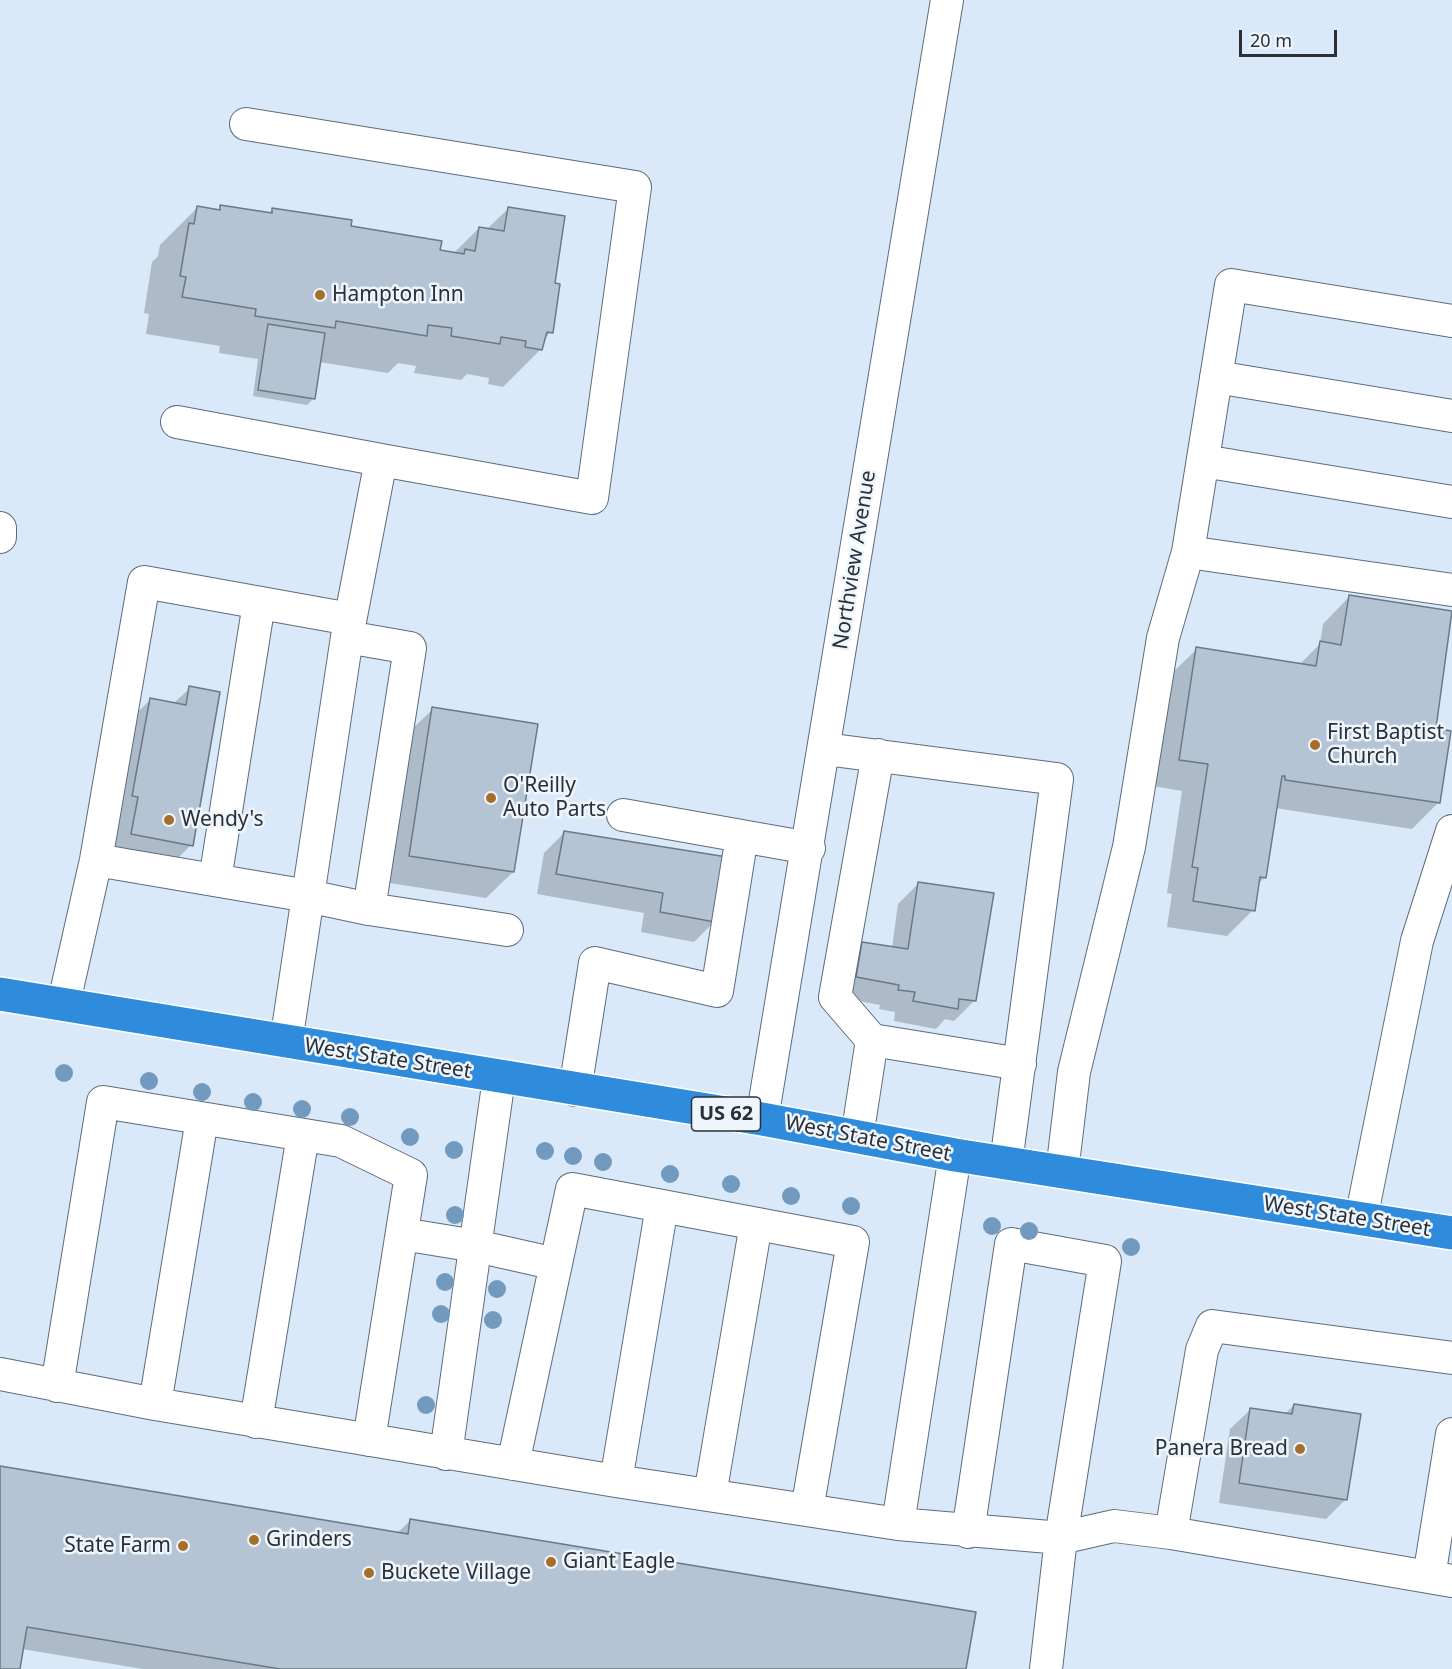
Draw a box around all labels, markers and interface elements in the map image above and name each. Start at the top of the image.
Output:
scale bar [1242,18,1340,56]
text: 20 m [1250,28,1292,52]
place label: Hampton Inn [332,282,464,308]
marker: Hampton Inn [313,288,327,302]
street label: Northview Avenue [828,469,882,651]
place label: First Baptist Church [1327,720,1444,770]
marker: First Baptist Church [1308,738,1322,752]
place label: O'Reilly Auto Parts [503,773,606,823]
marker: O'Reilly Auto Parts [484,791,498,805]
place label: Wendy's [181,807,264,833]
marker: Wendy's [162,813,176,827]
street label: West State Street [303,1033,473,1085]
road number: US 62 [692,1097,760,1131]
street label: West State Street [783,1111,953,1167]
street label: West State Street [1262,1191,1432,1243]
place label: Panera Bread [1155,1436,1288,1462]
marker: Panera Bread [1293,1442,1307,1456]
place label: Grinders [266,1527,352,1553]
place label: State Farm [64,1533,171,1559]
marker: Grinders [247,1533,261,1547]
marker: State Farm [176,1539,190,1553]
place label: Giant Eagle [563,1549,675,1575]
marker: Giant Eagle [544,1555,558,1569]
place label: Buckete Village [381,1560,531,1586]
marker: Buckete Village [362,1566,376,1580]

